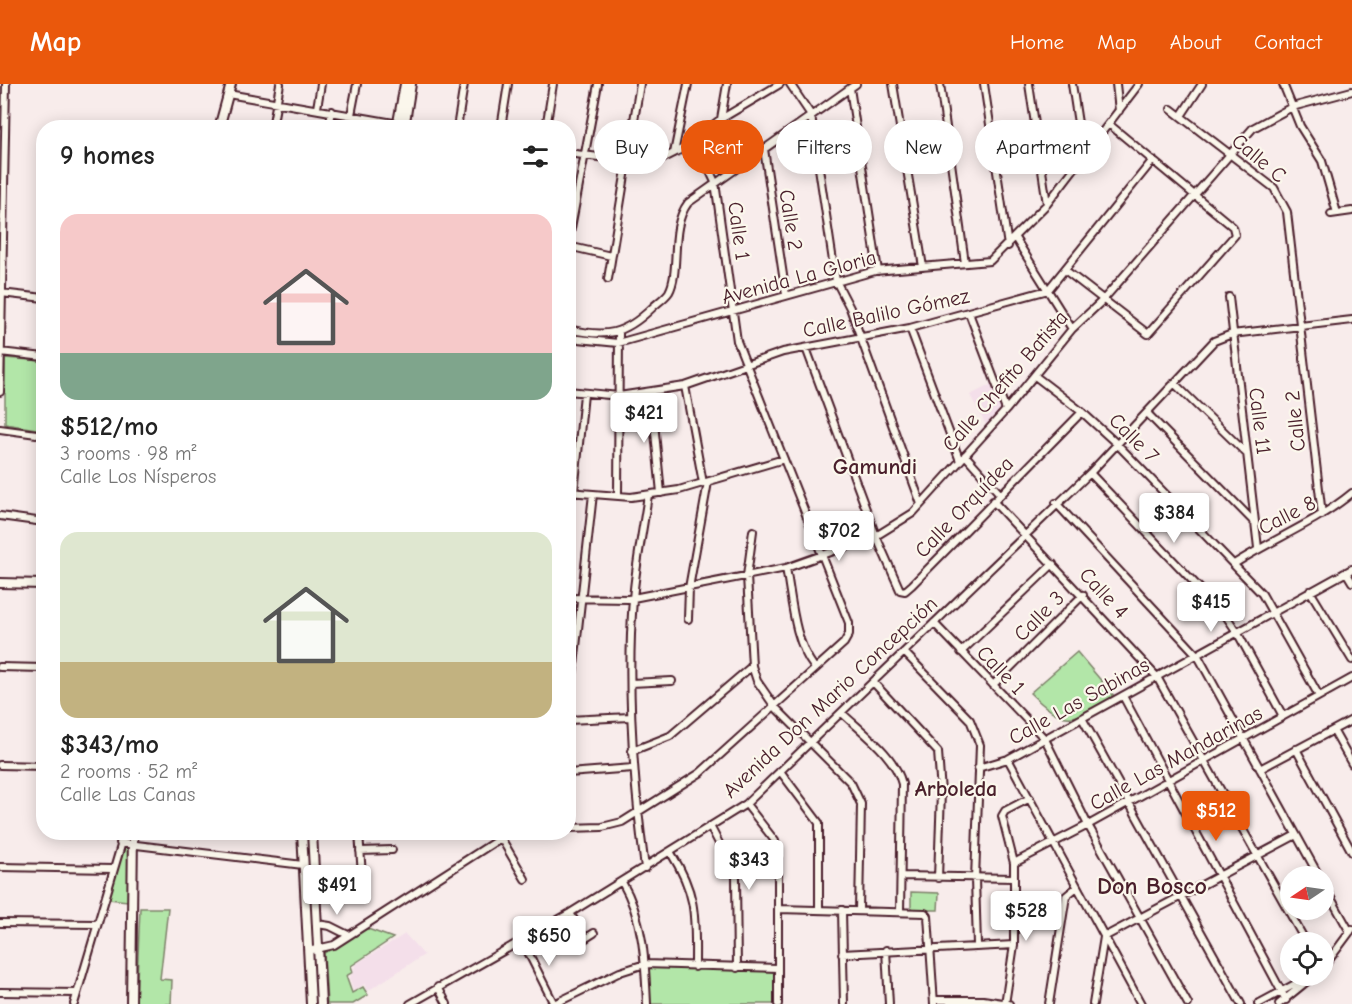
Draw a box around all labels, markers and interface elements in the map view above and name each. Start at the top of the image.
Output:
text: Map [30,26,81,58]
text: Home [1010,30,1064,54]
text: Map [1097,30,1137,54]
text: About [1170,30,1221,54]
text: Contact [1254,30,1322,54]
chip: Buy [594,120,669,174]
chip: Rent [681,120,764,174]
chip: Filters [776,120,872,174]
chip: New [884,120,963,174]
chip: Apartment [975,120,1111,174]
street label: Calle C [1227,128,1291,188]
icon: filters [519,140,552,173]
text: 9 homes [60,141,155,171]
street label: Calle 2 [774,188,808,252]
street label: Calle 1 [723,200,755,262]
street label: Avenida La Gloria [719,245,879,309]
icon: home [252,253,360,361]
street label: Calle Balilo Gómez [801,284,971,342]
street label: Calle Chefito Batista [937,306,1073,456]
street label: Calle 11 [1244,386,1276,456]
street label: Calle 2 [1280,389,1310,453]
pin: $421 [608,393,680,444]
text: $421 [624,401,664,424]
street label: Calle 7 [1104,408,1164,468]
text: $512/mo [60,412,158,442]
text: 3 rooms · 98 m² [60,442,196,465]
street label: Calle Orquídea [910,452,1018,562]
district label: Gamundi [833,454,917,480]
text: Calle Los Nísperos [60,465,216,488]
street label: Calle 8 [1254,490,1320,540]
pin: $384 [1138,493,1210,544]
text: $384 [1153,501,1195,524]
pin: $702 [803,511,875,562]
text: $702 [818,519,860,542]
street label: Calle 4 [1075,563,1133,623]
icon: home [252,571,360,679]
pin: $415 [1175,582,1247,633]
street label: Calle 3 [1009,586,1069,646]
text: $415 [1191,590,1231,613]
street label: Avenida Don Mario Concepción [718,591,942,803]
street label: Calle 1 [972,641,1030,699]
street label: Calle Las Sabinas [1005,652,1153,750]
street label: Calle Las Mandarinas [1086,701,1266,815]
text: $343/mo [60,730,159,760]
text: 2 rooms · 52 m² [60,760,197,783]
district label: Arboleda [915,776,997,802]
text: Calle Las Canas [60,783,195,806]
pin: $512 [1180,791,1252,842]
text: $512 [1196,799,1236,822]
pin: $343 [713,840,785,891]
text: $343 [728,848,770,871]
pin: $491 [301,865,373,916]
north arrow [1280,866,1334,920]
map controls [1280,866,1334,986]
district label: Don Bosco [1097,872,1207,900]
text: $491 [317,873,357,896]
pin: $528 [990,891,1062,942]
text: $528 [1005,899,1047,922]
pin: $650 [513,916,585,967]
text: $650 [527,924,571,947]
button: locate [1280,932,1334,986]

